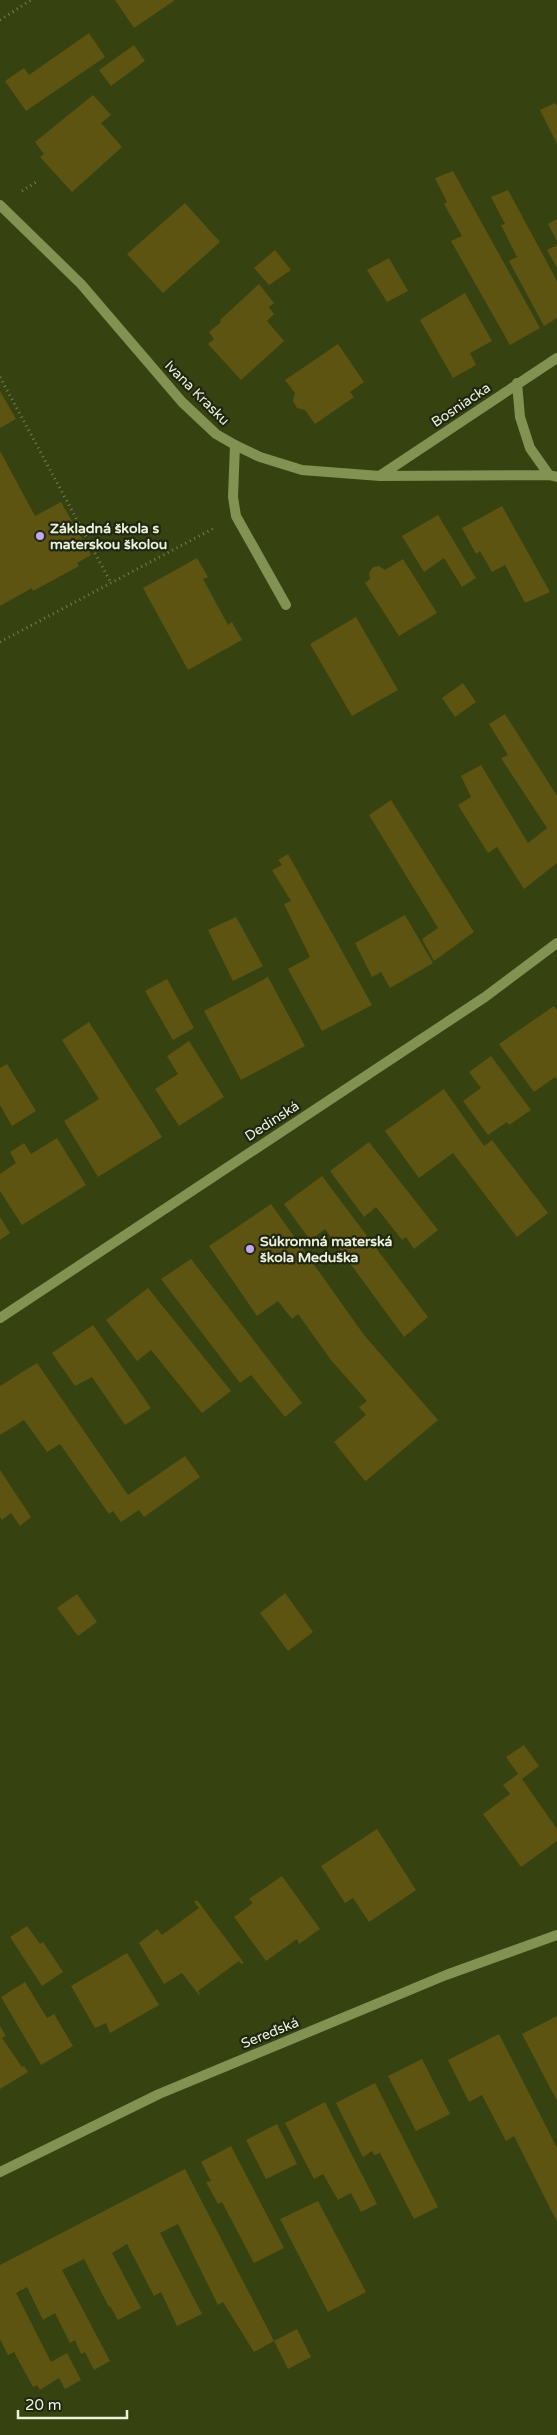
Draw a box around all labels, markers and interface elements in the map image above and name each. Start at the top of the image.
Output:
street label: Ivana Krasku [161,357,233,429]
street label: Bosniacka [428,379,494,431]
place label: Základná škola s materskou školou [50,520,167,553]
marker: Základná škola s materskou školou [34,530,46,542]
street label: Dedinská [242,1097,302,1145]
place label: Súkromná materská škola Meduška [260,1233,393,1266]
marker: Súkromná materská škola Meduška [244,1243,256,1255]
street label: Sereďská [239,2014,301,2052]
scale bar [18,2388,126,2420]
text: 20 m [25,2396,62,2414]

